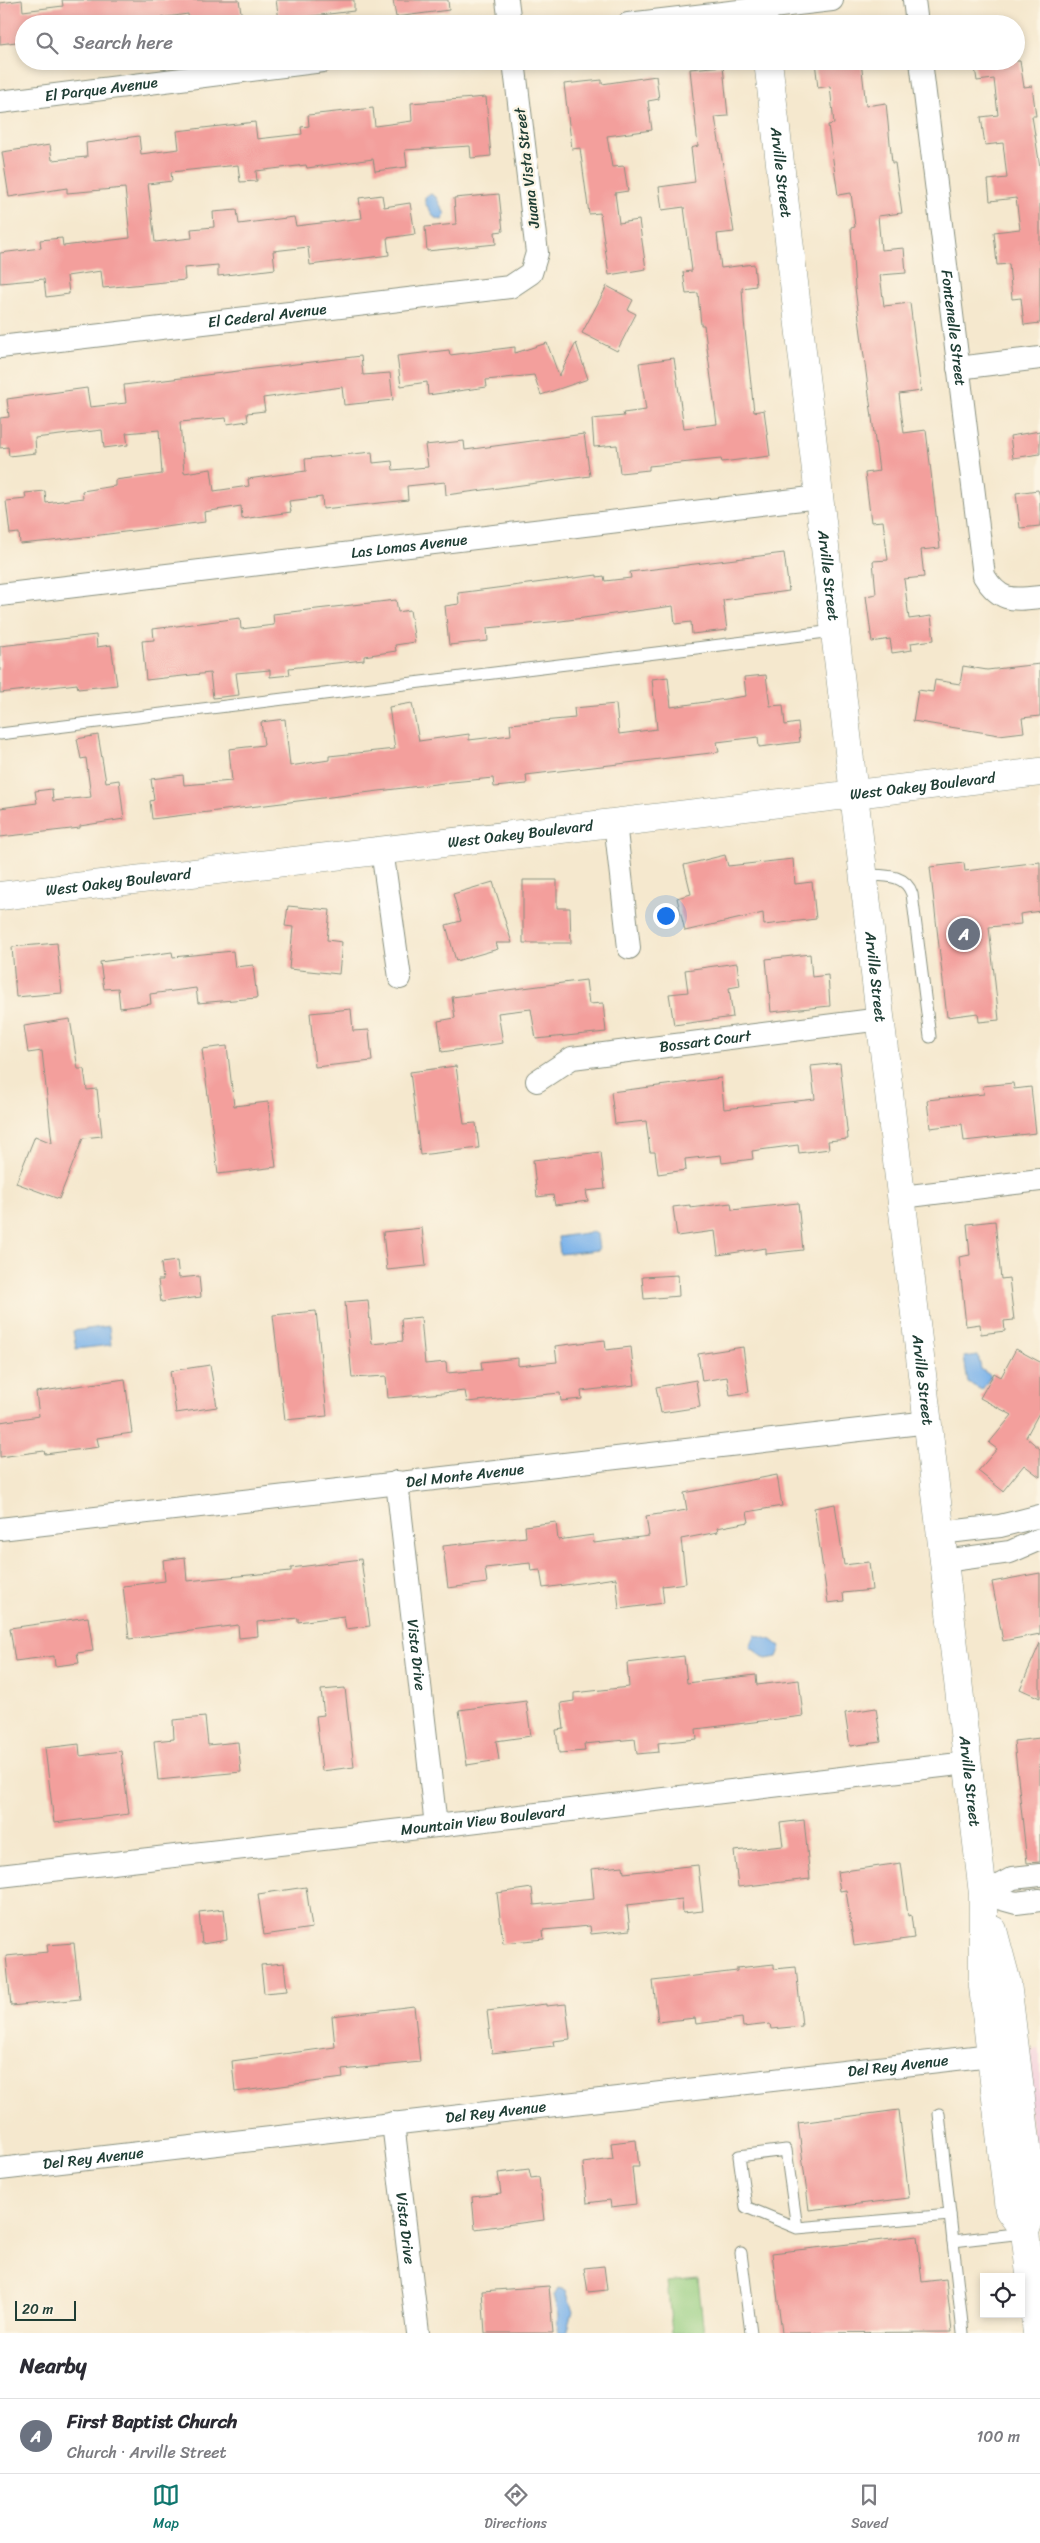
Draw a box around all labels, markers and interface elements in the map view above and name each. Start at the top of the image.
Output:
search box [15,15,1025,70]
text: Search here [73,26,173,59]
icon: search [33,29,61,57]
street label: El Parque Avenue [43,69,159,109]
street label: Juana Vista Street [507,105,547,231]
street label: Arville Street [763,125,799,219]
street label: Fontenelle Street [934,268,974,388]
street label: El Cederal Avenue [206,296,328,335]
street label: Las Lomas Avenue [350,526,469,566]
street label: Arville Street [810,528,847,623]
street label: West Oakey Boulevard [848,764,998,808]
street label: West Oakey Boulevard [446,812,595,856]
street label: West Oakey Boulevard [44,860,193,903]
your location [653,903,679,929]
pin: A [948,915,980,953]
street label: Arville Street [857,929,894,1024]
street label: Bossart Court [658,1022,753,1060]
street label: Arville Street [904,1332,941,1427]
street label: Del Monte Avenue [405,1456,525,1495]
street label: Vista Drive [400,1618,434,1692]
street label: Arville Street [951,1734,988,1828]
street label: Mountain View Boulevard [399,1798,568,1843]
street label: Del Rey Avenue [846,2047,950,2084]
street label: Del Rey Avenue [444,2093,548,2131]
street label: Del Rey Avenue [42,2140,145,2177]
street label: Vista Drive [388,2191,423,2266]
map controls [980,2273,1025,2318]
button: locate [980,2273,1025,2318]
text: 20 m [22,2297,53,2322]
scale bar [15,2298,76,2321]
text: Nearby [20,2347,86,2385]
text: First Baptist Church [67,2405,237,2438]
text: A [31,2422,41,2451]
text: 100 m [976,2422,1020,2451]
text: Church · Arville Street [67,2438,226,2467]
tab: Map [152,2481,180,2536]
tab: Directions [484,2481,547,2536]
tab: Saved [851,2481,888,2536]

